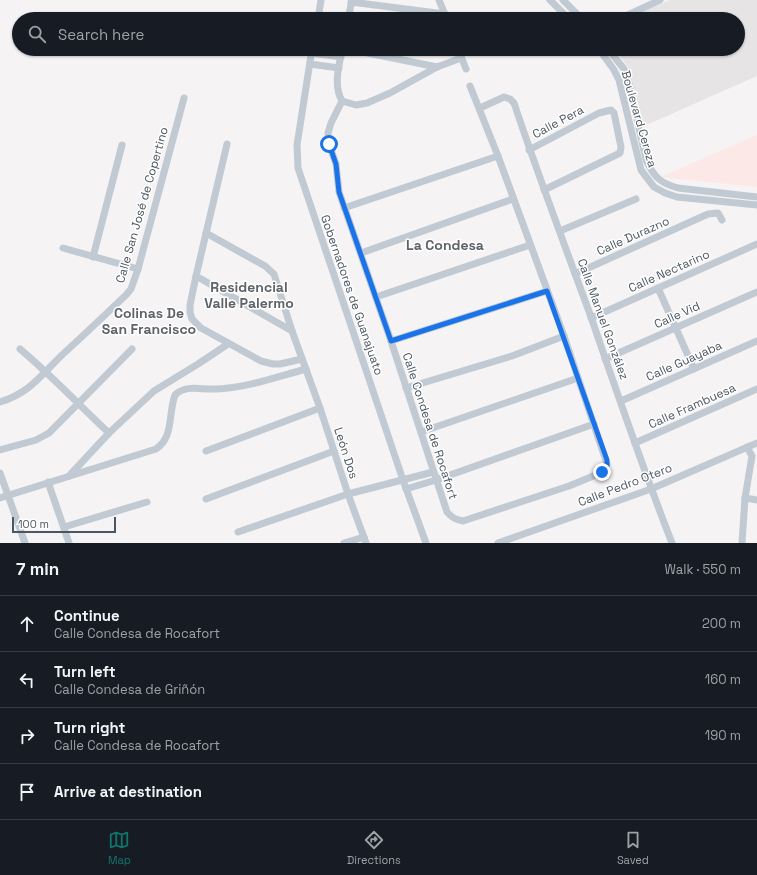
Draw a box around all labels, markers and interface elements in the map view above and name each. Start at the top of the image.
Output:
search box [12,12,745,56]
icon: search [26,23,48,45]
text: Search here [58,25,144,44]
street label: Boulevard Cereza [618,69,660,169]
street label: Calle Pera [530,102,587,142]
street label: Calle San José de Copertino [112,125,172,285]
route start [320,135,338,153]
street label: Gobernadores de Guanajuato [317,213,387,377]
street label: Calle Durazno [594,213,672,259]
district label: La Condesa [406,236,484,254]
street label: Calle Nectarino [626,246,712,296]
street label: Calle Manuel González [574,256,632,382]
district label: Residencial Valle Palermo [204,278,294,312]
street label: Calle Vid [652,298,702,332]
district label: Colinas De San Francisco [102,304,196,338]
street label: Calle Guayaba [643,337,725,385]
street label: Calle Condesa de Rocafort [399,351,461,501]
street label: Calle Frambuesa [646,380,738,432]
street label: León Dos [330,425,362,481]
street label: Calle Pedro Otero [576,460,674,510]
route end [593,463,611,481]
scale bar [12,515,116,534]
text: 100 m [18,517,49,531]
text: 7 min [16,558,59,580]
text: Walk · 550 m [665,561,741,578]
text: Continue [54,606,120,625]
icon: ahead [16,613,38,635]
text: 200 m [702,615,741,632]
text: Calle Condesa de Rocafort [54,625,220,642]
text: Turn left [54,662,116,681]
icon: left [16,669,38,691]
text: 160 m [705,671,741,688]
text: Calle Condesa de Griñón [54,681,205,698]
text: Turn right [54,718,125,737]
icon: right [16,725,38,747]
text: 190 m [705,727,741,744]
text: Calle Condesa de Rocafort [54,737,220,754]
icon: arrive [16,781,38,803]
text: Arrive at destination [54,782,202,801]
tab: Map [108,829,131,867]
tab: Directions [347,829,401,867]
tab: Saved [617,829,649,867]

